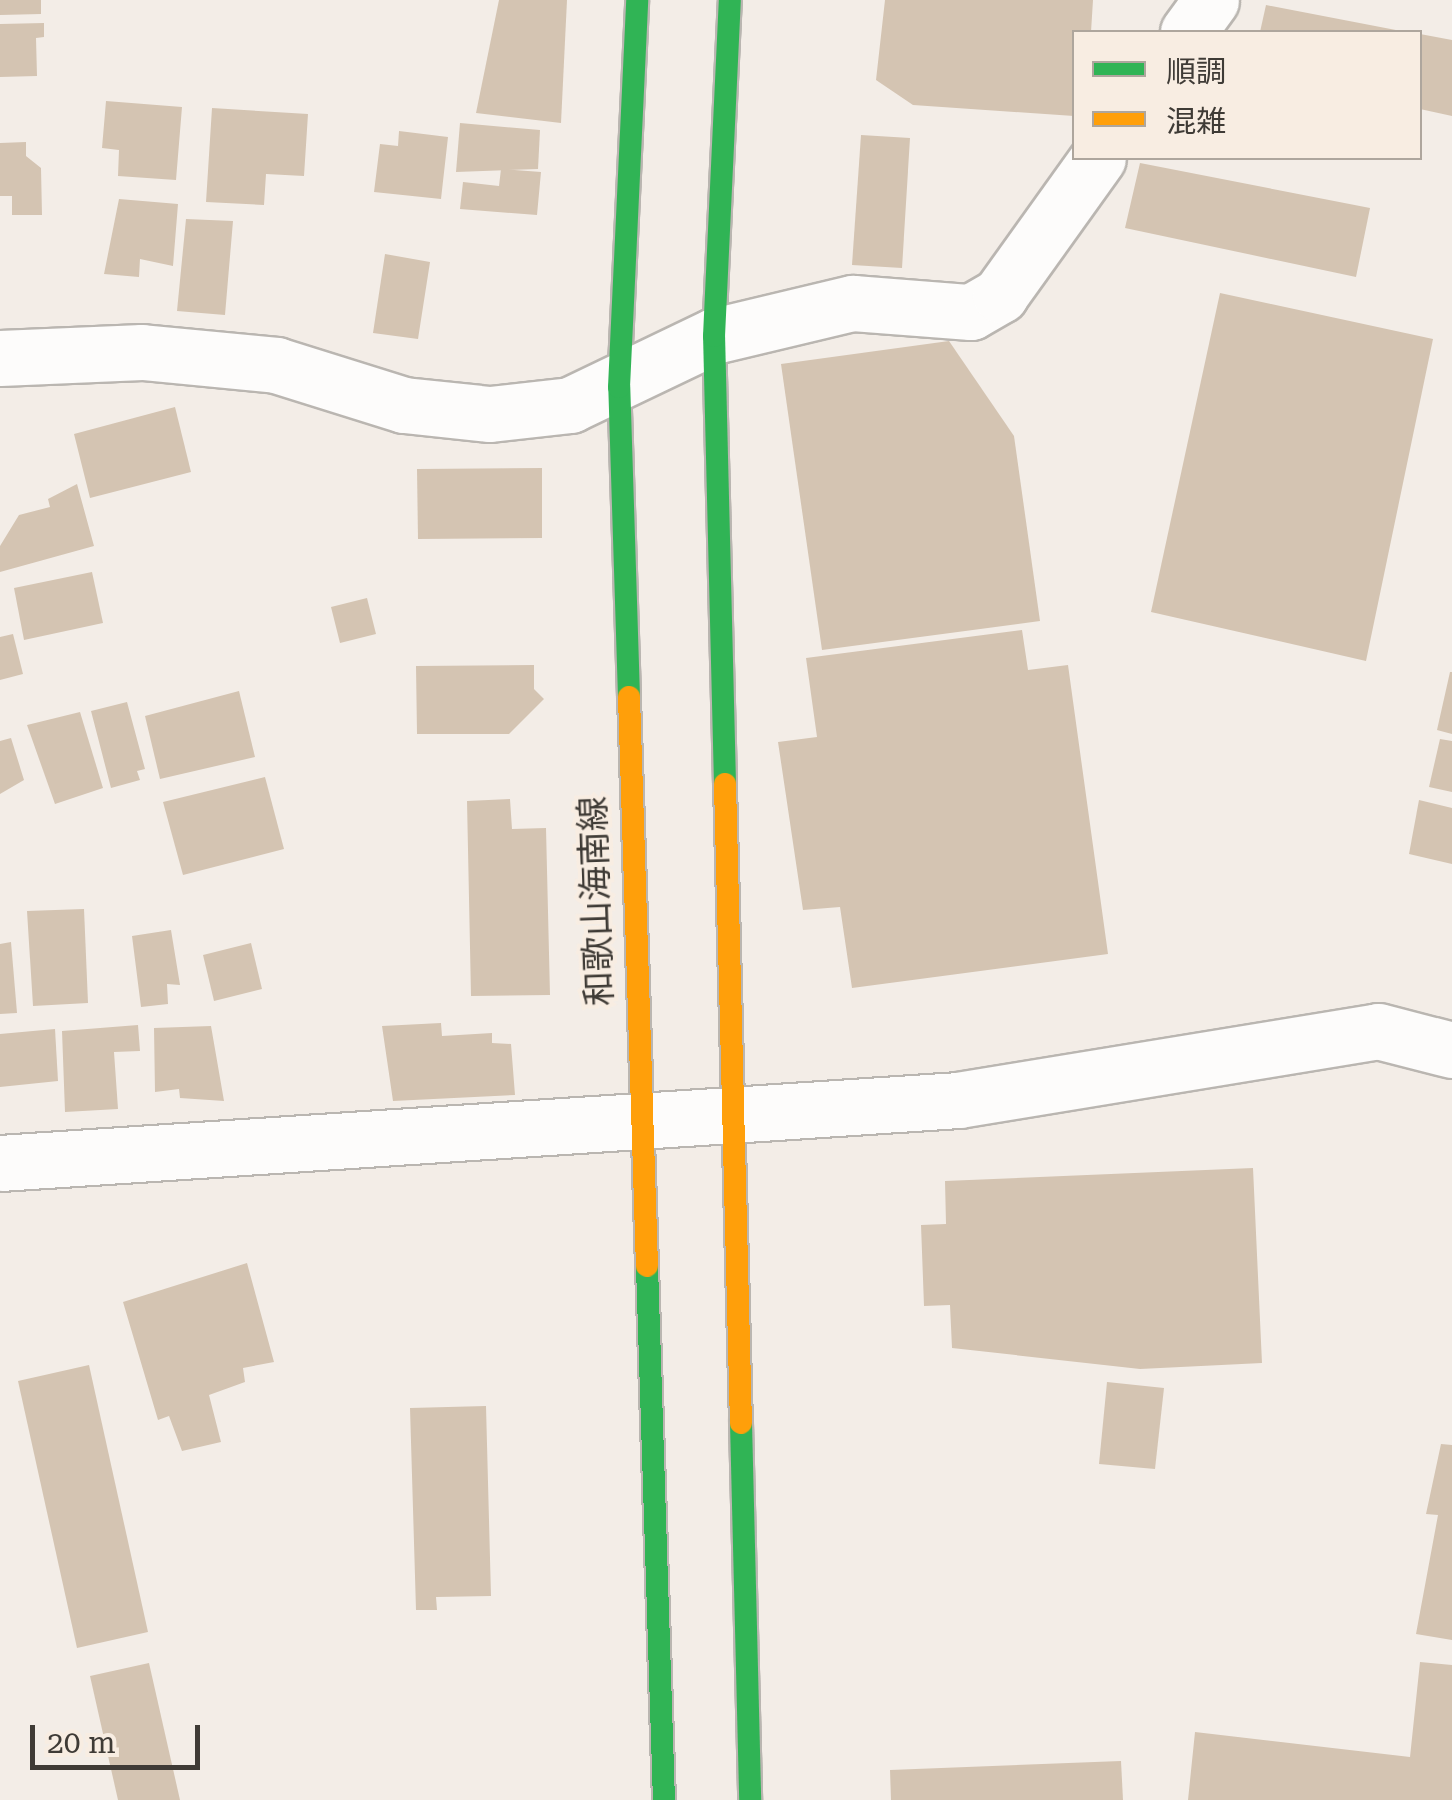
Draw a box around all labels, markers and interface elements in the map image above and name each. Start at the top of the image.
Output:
legend [1072,30,1422,160]
text: 順調 [1166,54,1226,89]
text: 混雑 [1166,104,1226,139]
street label: 和歌山海南線 [572,795,622,1007]
scale bar [35,1705,205,1767]
text: 20 m [47,1725,116,1760]

